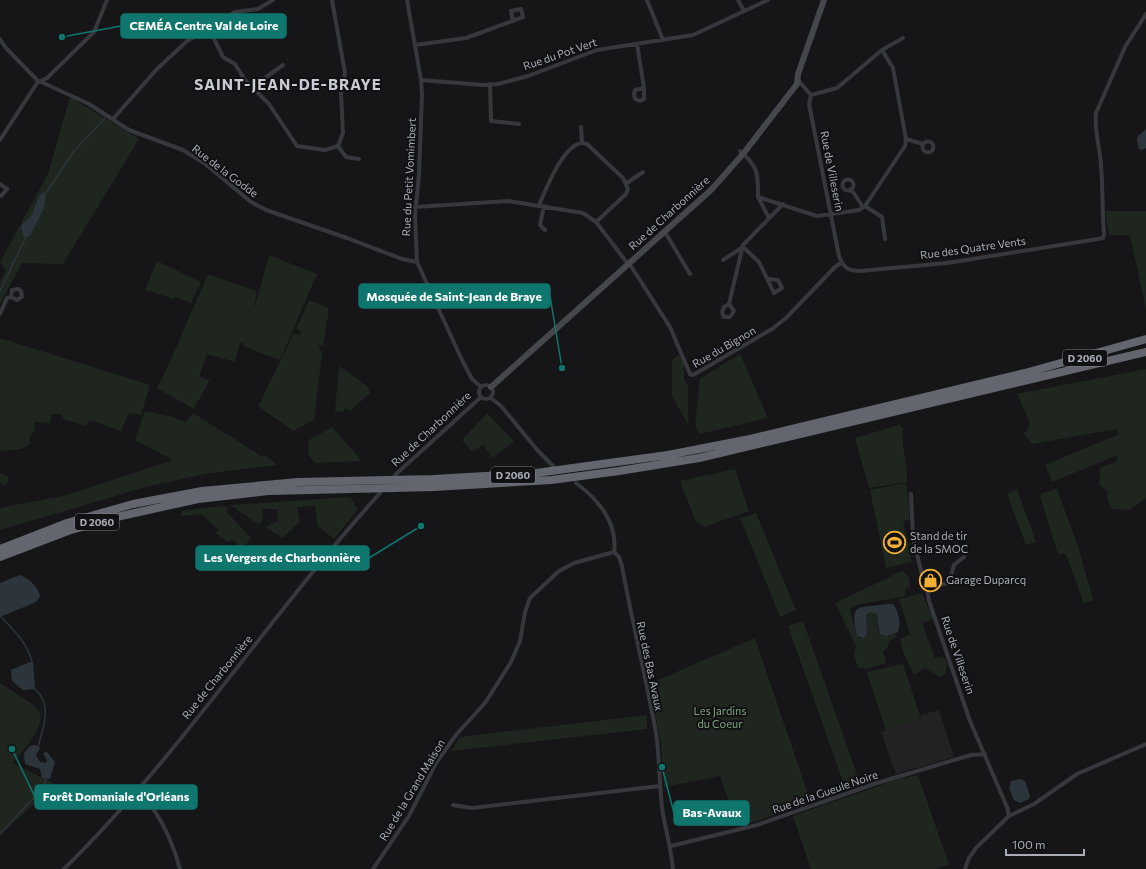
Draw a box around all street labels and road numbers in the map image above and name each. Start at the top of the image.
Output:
street label: Rue du Pot Vert [521,35,599,72]
street label: Rue du Petit Vomimbert [399,117,418,237]
street label: Rue de Villeserin [818,130,847,212]
street label: Rue de la Godde [190,142,261,200]
street label: Rue de Charbonnière [626,173,712,252]
street label: Rue des Quatre Vents [919,234,1027,261]
street label: Rue du Bignon [690,323,758,370]
road number: D 2060 [1063,350,1107,366]
street label: Rue de Charbonnière [388,388,473,469]
road number: D 2060 [491,467,535,483]
road number: D 2060 [75,514,119,530]
street label: Rue de Villeserin [939,614,978,696]
street label: Rue des Bas Avaux [635,620,666,712]
street label: Rue de Charbonnière [179,632,254,721]
street label: Rue de la Grand Maison [376,737,447,843]
street label: Rue de la Gueule Noire [770,767,880,816]

